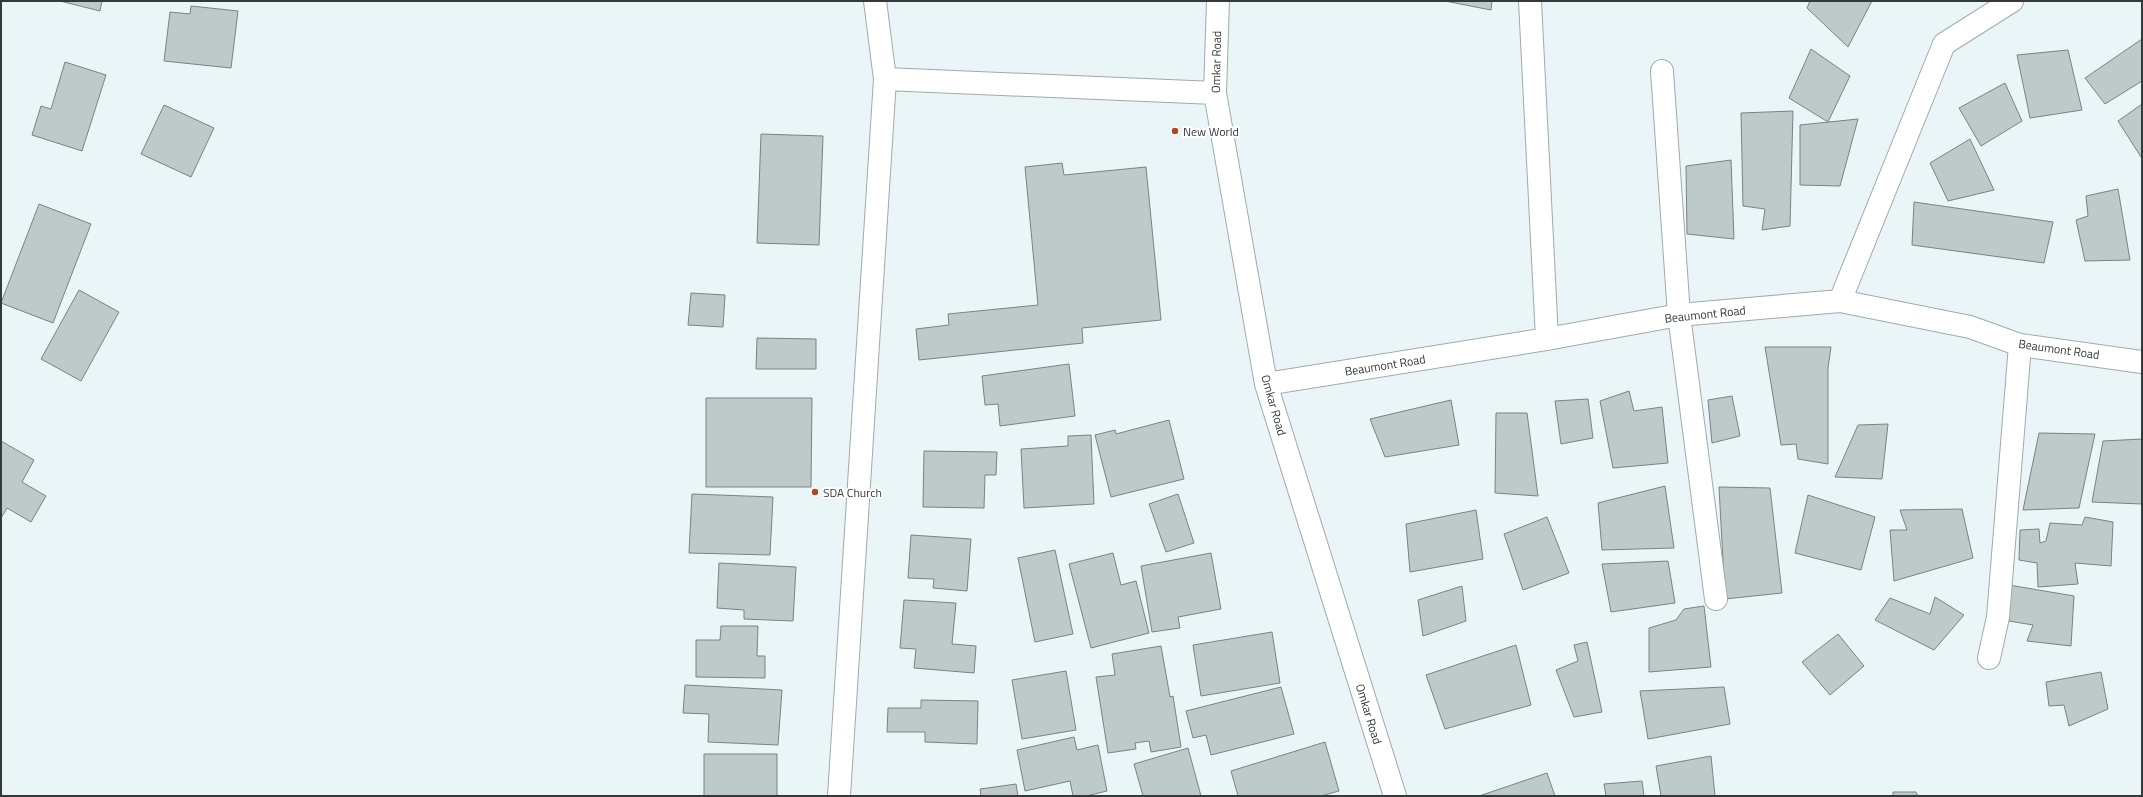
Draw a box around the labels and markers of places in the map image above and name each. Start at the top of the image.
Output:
place label: New World [1183,122,1239,141]
marker: New World [1170,126,1180,136]
place label: SDA Church [823,483,882,502]
marker: SDA Church [810,487,820,497]

